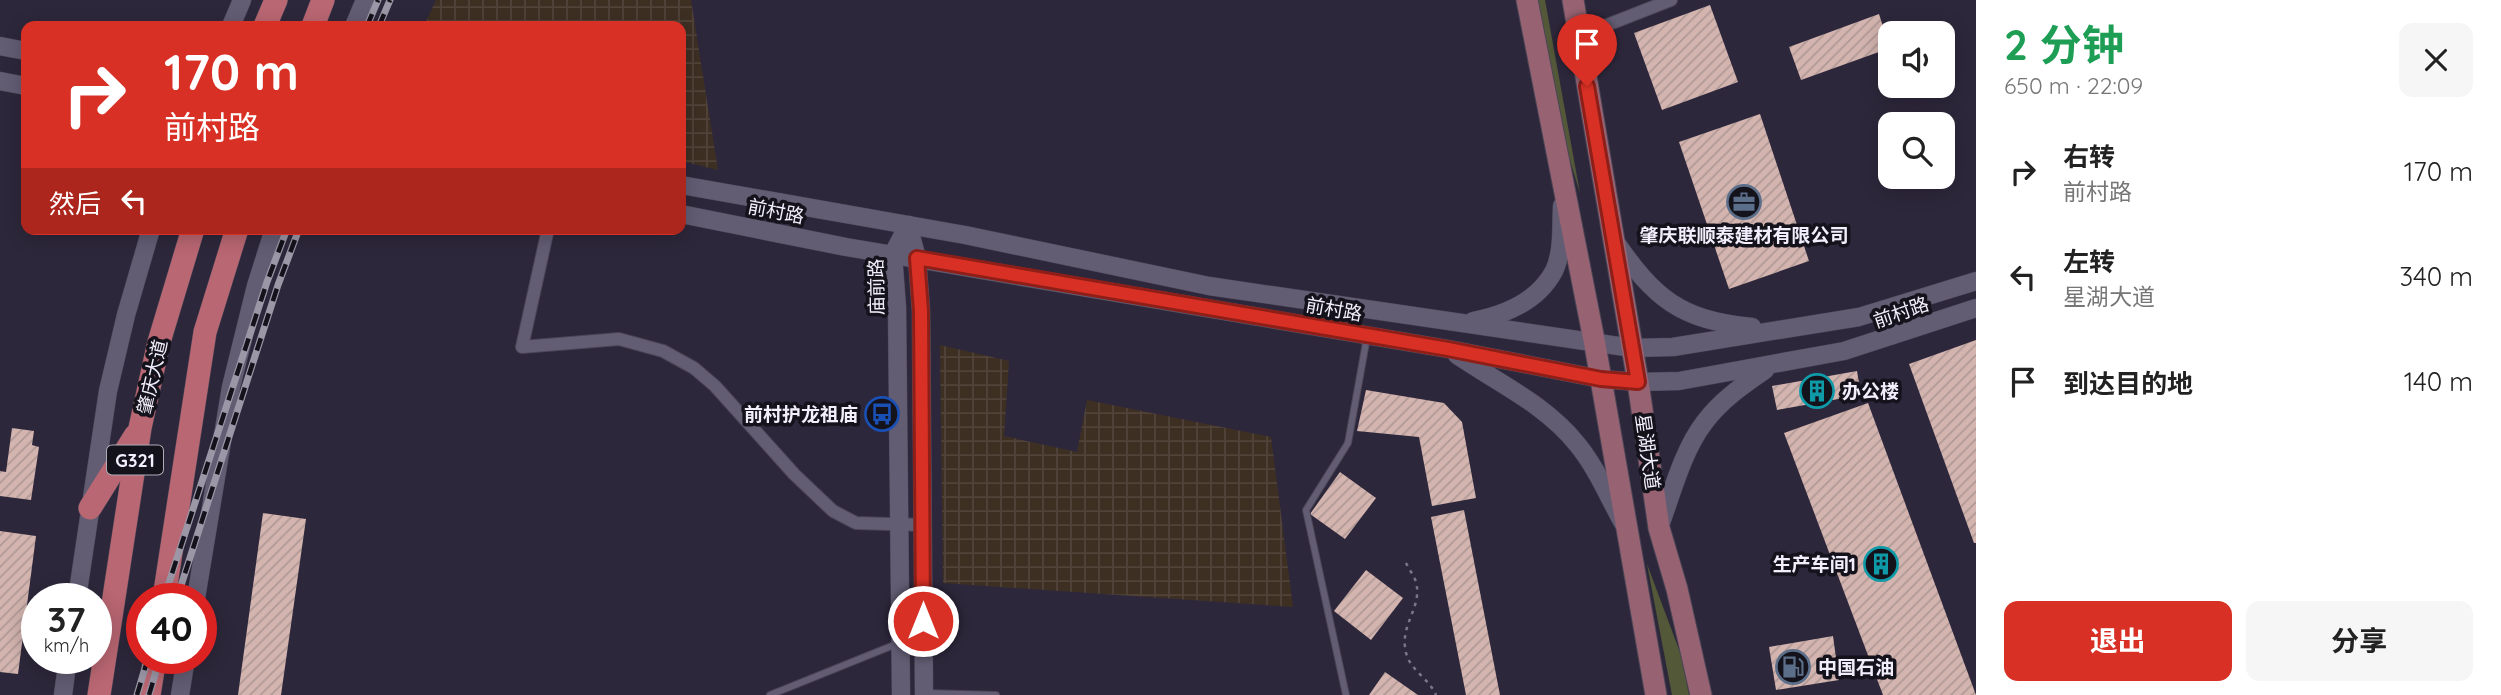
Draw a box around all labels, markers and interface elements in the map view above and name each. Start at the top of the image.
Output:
pin [1557,14,1617,86]
text: 2 分钟 [2004,18,2124,71]
map controls [1878,21,1955,189]
button: sound [1878,21,1955,98]
button: close [2399,23,2473,97]
icon: arrive [1568,25,1606,63]
text: 170 m [164,41,299,102]
icon: right [49,49,140,140]
text: 650 m · 22:09 [2004,71,2143,100]
text: 前村路 [164,107,260,147]
button: search [1878,112,1955,189]
text: 右转 [2063,140,2115,173]
icon: right [2004,153,2042,191]
text: 170 m [2404,155,2473,188]
text: 前村路 [2063,177,2132,206]
icon: left [115,182,153,220]
office icon: 肇庆联顺泰建材有限公司 [1725,183,1763,221]
text: 然后 [49,187,101,220]
street label: 前村路 [746,194,806,228]
place label: 肇庆联顺泰建材有限公司 [1639,223,1849,247]
text: 左转 [2063,245,2115,278]
street label: 庙前路 [864,258,888,316]
icon: left [2004,258,2042,296]
text: 340 m [2399,260,2473,293]
text: 星湖大道 [2063,282,2155,311]
street label: 前村路 [1870,291,1932,333]
street label: 前村路 [1304,292,1364,326]
street label: 肇庆大道 [132,337,172,417]
icon: arrive [2004,363,2042,401]
text: 140 m [2404,365,2473,398]
text: 到达目的地 [2063,367,2193,400]
building icon: 办公楼 [1798,372,1836,410]
place label: 办公楼 [1842,379,1899,403]
bus stop icon: 前村护龙祖庙 [863,395,901,433]
place label: 前村护龙祖庙 [744,402,858,426]
street label: 星湖大道 [1631,413,1665,491]
road number: G321 [107,446,163,474]
building icon: 生产车间1 [1862,545,1900,583]
place label: 生产车间1 [1773,552,1856,576]
speed limit sign: 40 [126,583,217,674]
position arrow [886,584,960,658]
text: 37 [47,597,86,641]
button: 退出 [2004,601,2232,681]
button: 分享 [2246,601,2473,681]
text: km/h [44,634,89,657]
fuel station icon: 中国石油 [1774,648,1812,686]
place label: 中国石油 [1818,655,1894,679]

